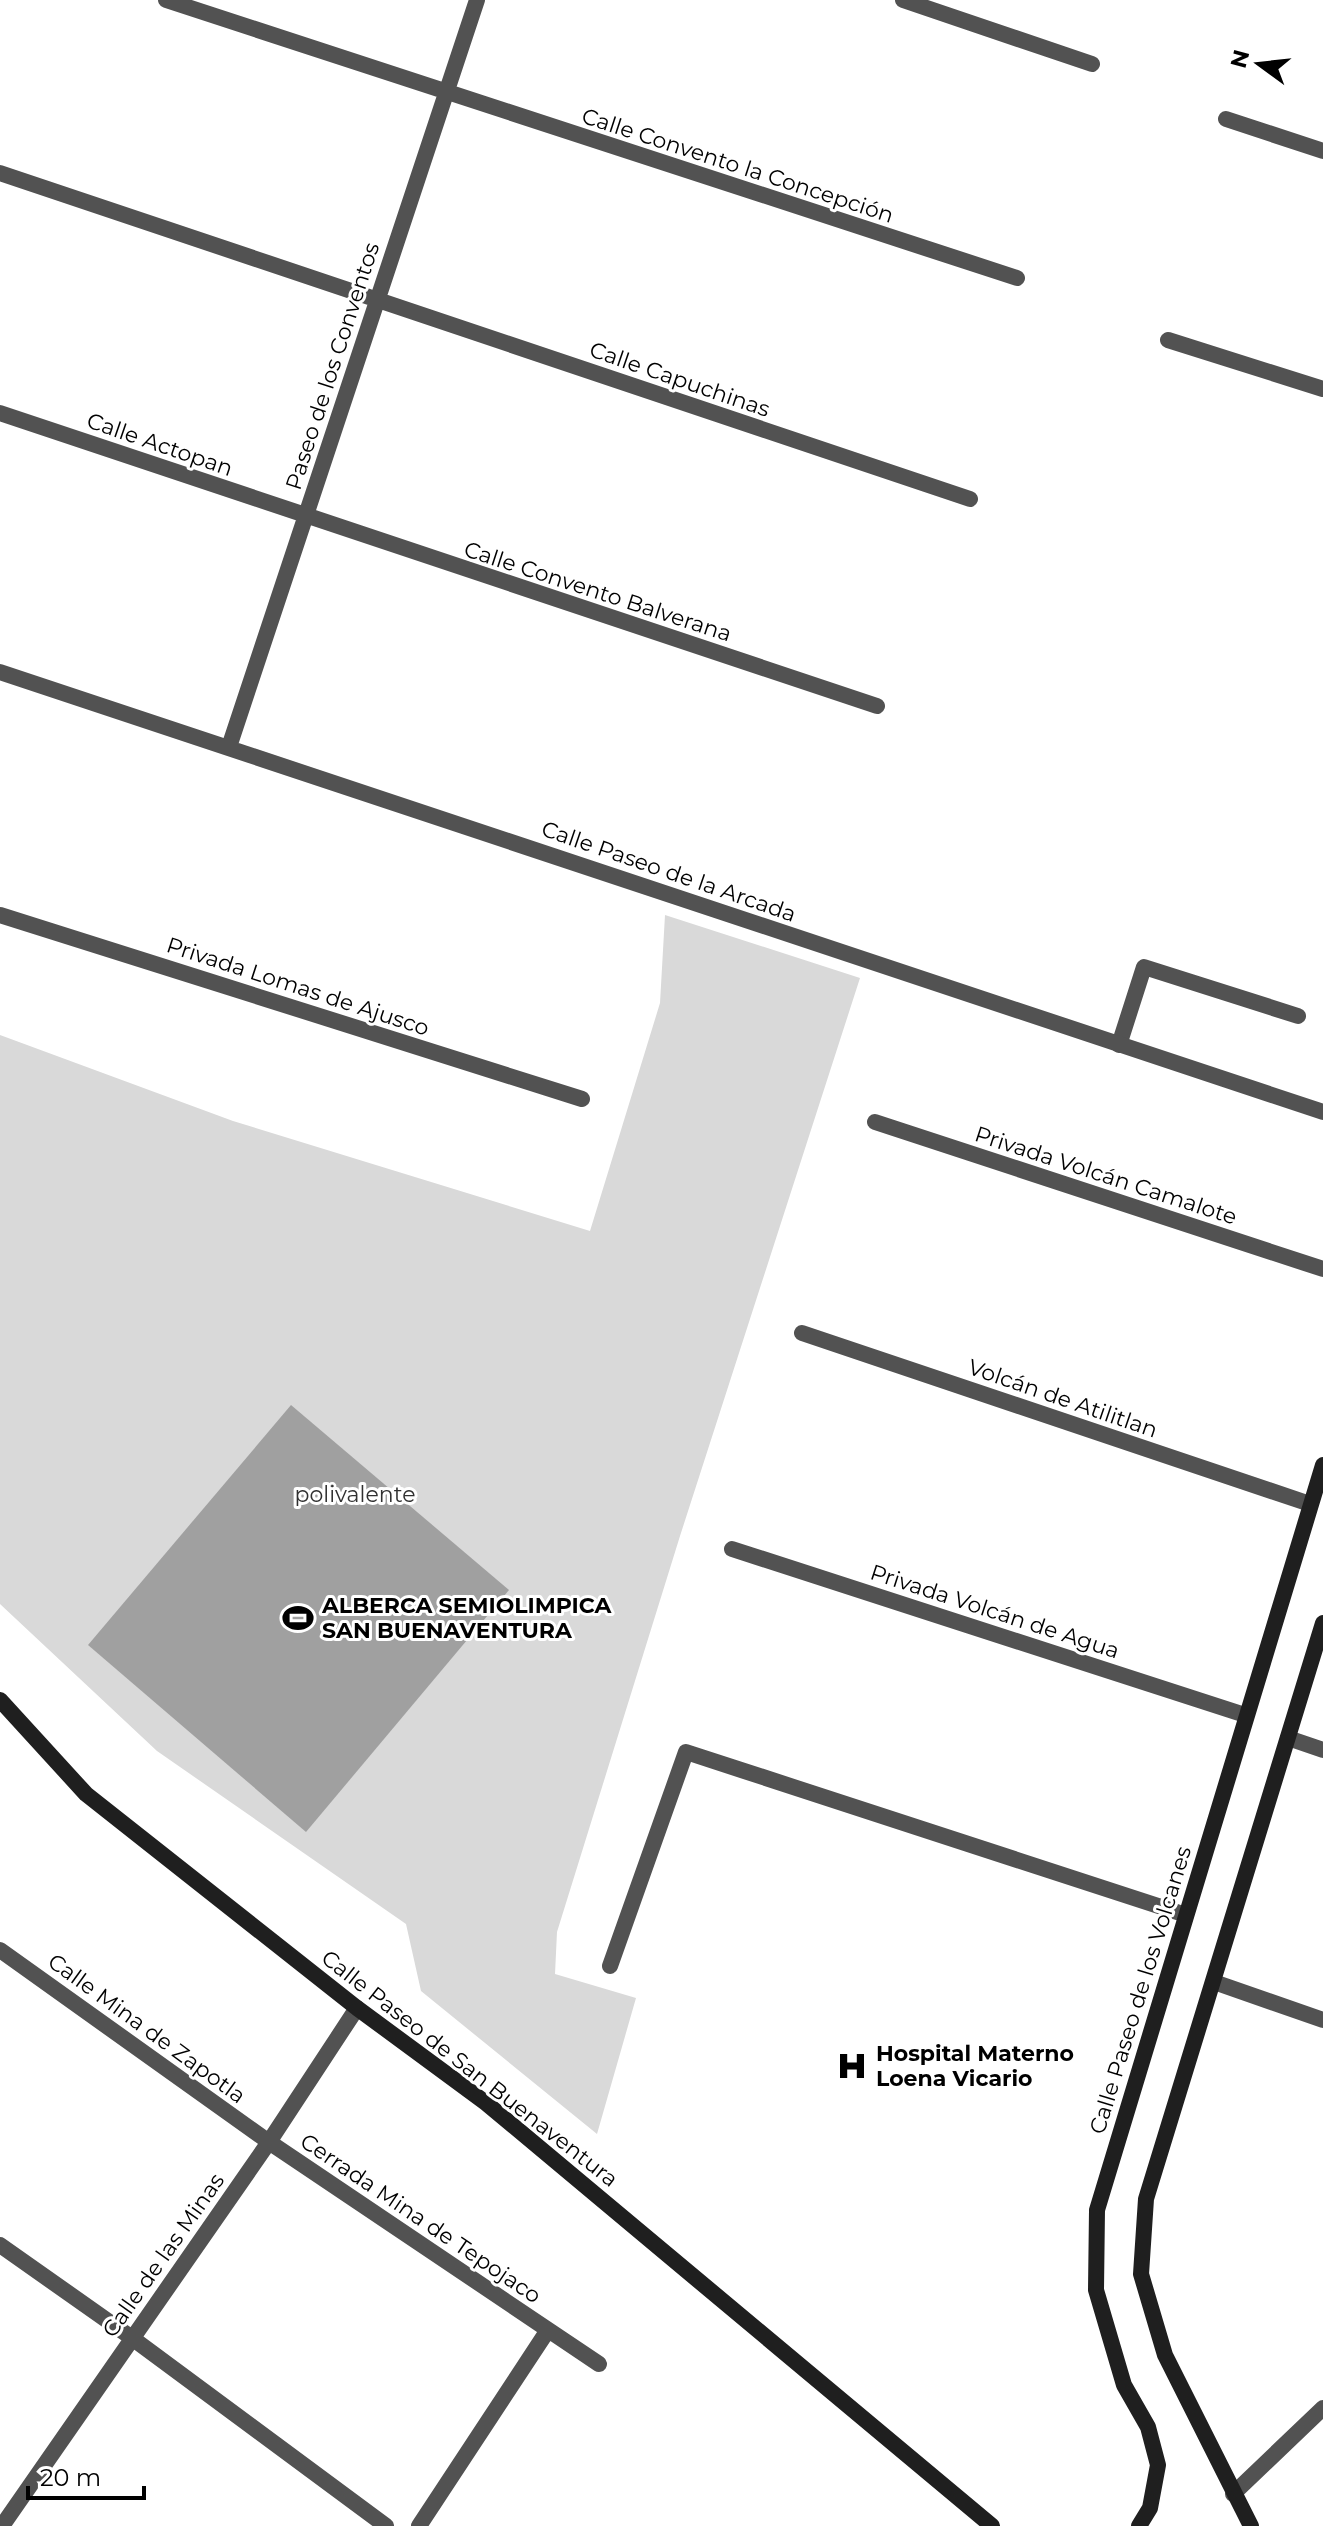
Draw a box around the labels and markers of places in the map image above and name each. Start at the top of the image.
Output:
place label: ALBERCA SEMIOLIMPICA SAN BUENAVENTURA [321,1592,612,1644]
sports icon: ALBERCA SEMIOLIMPICA SAN BUENAVENTURA [281,1601,315,1635]
place label: Hospital Materno Loena Vicario [876,2040,1074,2092]
hospital icon: Hospital Materno Loena Vicario [835,2049,869,2083]

